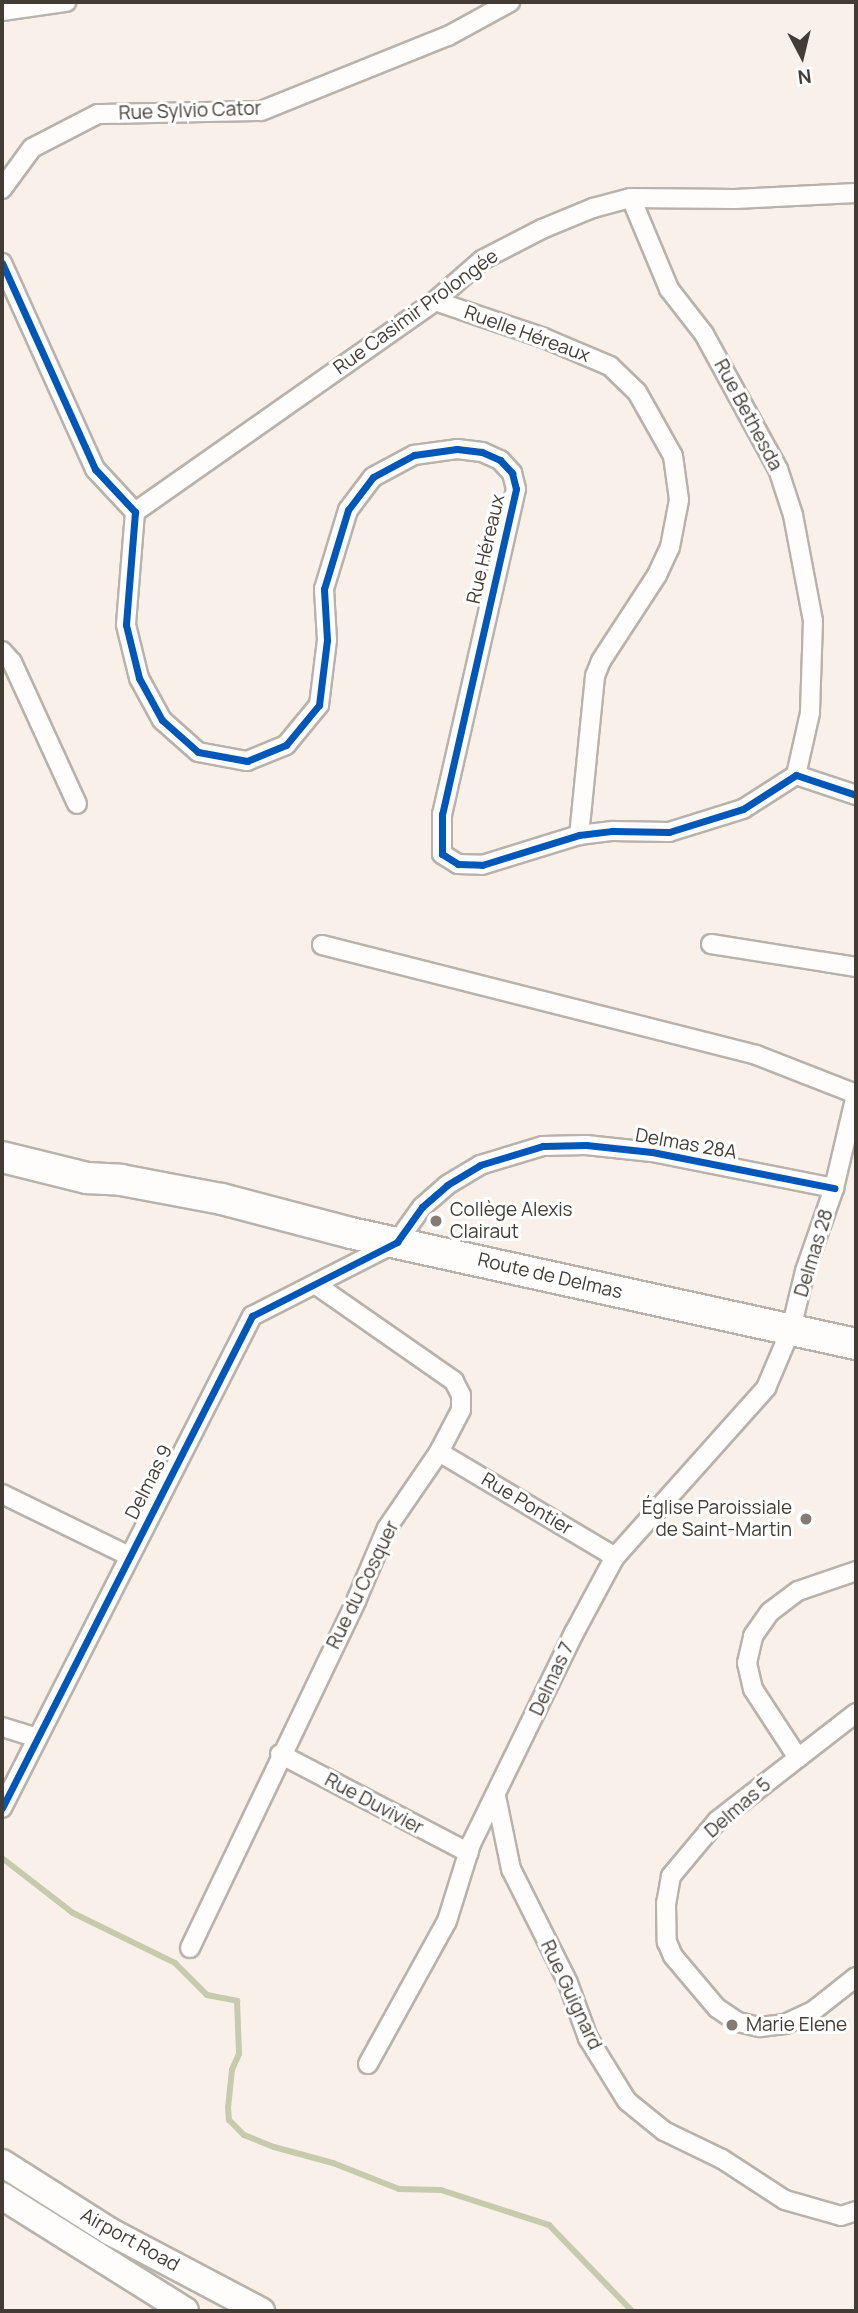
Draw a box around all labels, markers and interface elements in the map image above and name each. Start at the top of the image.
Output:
north arrow [767,21,837,91]
text: N [796,63,813,91]
street label: Rue Sylvio Cator [118,97,262,125]
street label: Rue Casimir Prolongée [329,245,503,379]
street label: Ruelle Héreaux [461,301,593,367]
street label: Rue Bethesda [709,355,787,475]
street label: Rue Héreaux [462,492,510,606]
street label: Delmas 28A [633,1124,739,1164]
place label: Collège Alexis Clairaut [450,1199,573,1243]
street label: Delmas 28 [790,1206,838,1300]
marker: Collège Alexis Clairaut [428,1213,444,1229]
street label: Route de Delmas [475,1248,625,1304]
street label: Delmas 9 [121,1441,177,1523]
street label: Rue Pontier [477,1468,577,1540]
place label: Église Paroissiale de Saint-Martin [642,1497,792,1541]
marker: Église Paroissiale de Saint-Martin [798,1511,814,1527]
street label: Rue du Cosquer [322,1517,404,1653]
street label: Delmas 7 [525,1639,579,1719]
street label: Rue Duvivier [321,1769,427,1839]
street label: Delmas 5 [700,1773,776,1843]
street label: Rue Guignard [536,1937,606,2053]
place label: Marie Elene [746,2014,847,2036]
marker: Marie Elene [724,2017,740,2033]
street label: Airport Road [77,2204,183,2276]

